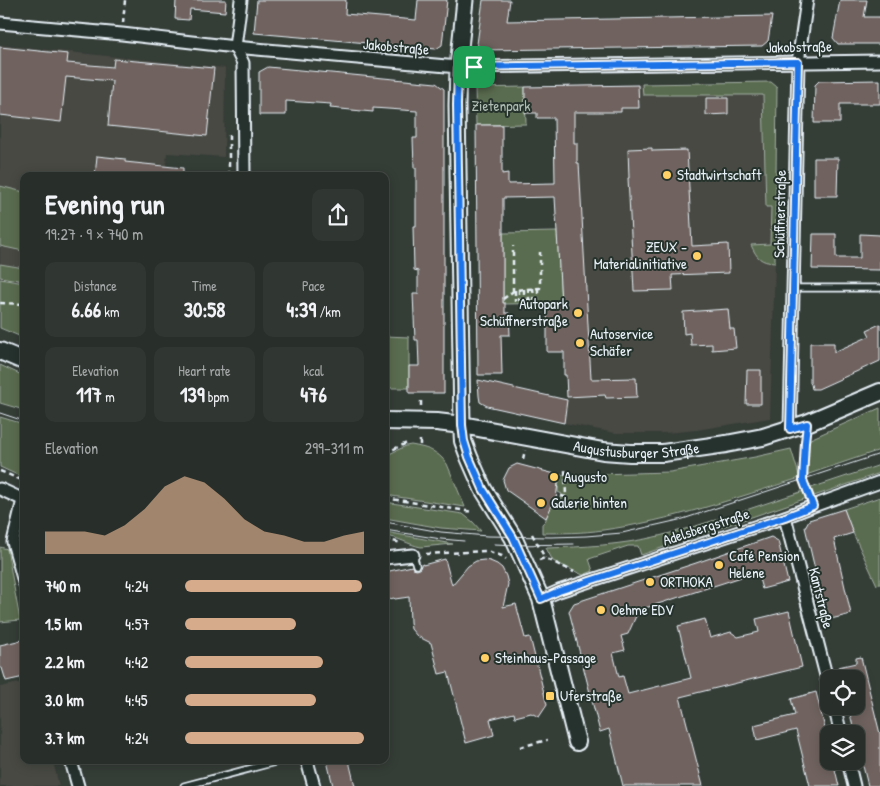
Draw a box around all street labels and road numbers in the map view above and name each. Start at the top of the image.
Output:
street label: Jakobstraße [362,33,430,60]
street label: Jakobstraße [766,35,832,58]
street label: Schüffnerstraße [768,170,791,258]
street label: Augustusburger Straße [572,435,701,463]
street label: Adelsbergstraße [660,503,752,550]
street label: Kantstraße [804,565,839,631]

